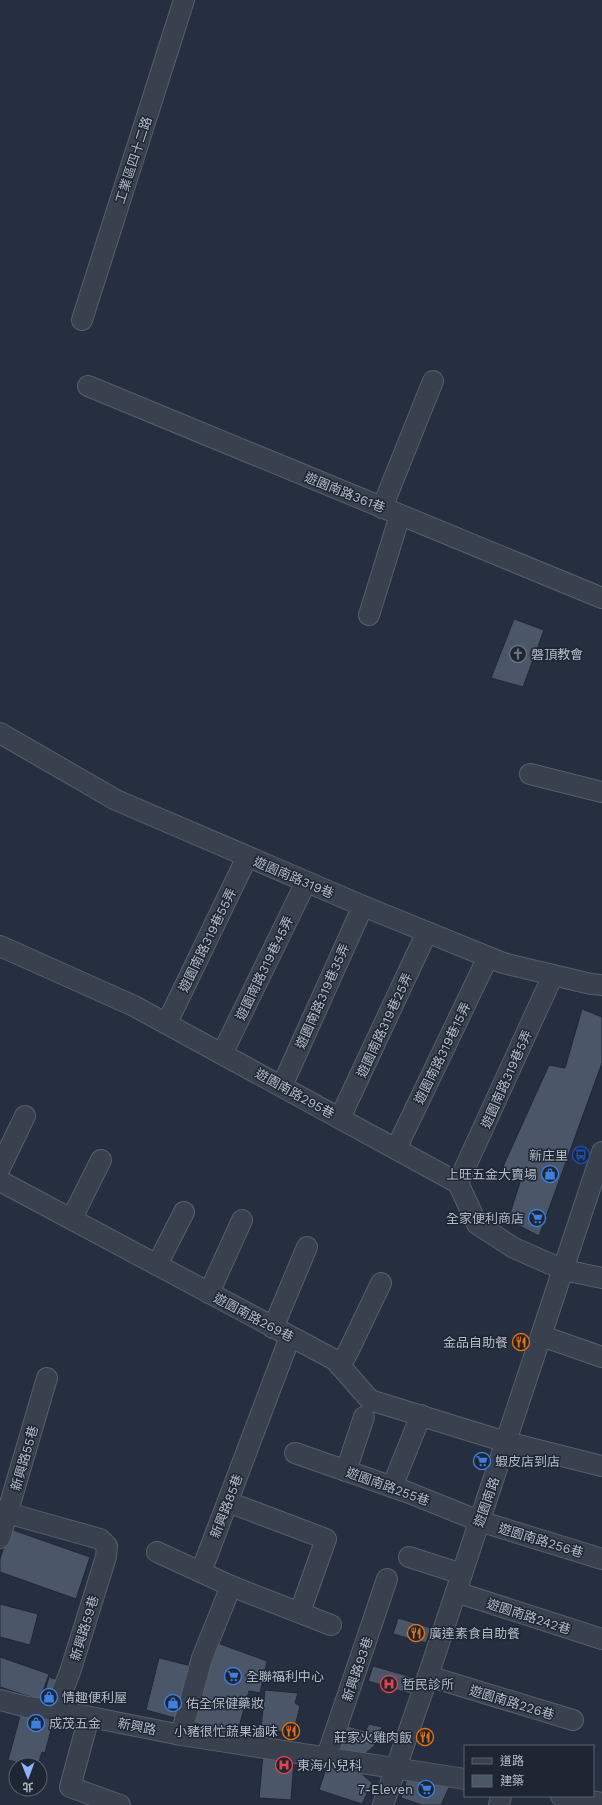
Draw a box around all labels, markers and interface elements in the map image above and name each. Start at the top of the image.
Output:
street label: 工業區四十二路 [112,115,155,206]
street label: 遊園南路361巷 [302,469,387,515]
church icon: 磐頂教會 [508,644,528,664]
place label: 磐頂教會 [531,647,583,662]
street label: 遊園南路319巷 [251,854,336,901]
street label: 遊園南路319巷55弄 [176,886,239,995]
street label: 遊園南路319巷45弄 [233,914,296,1023]
street label: 遊園南路319巷35弄 [292,941,352,1051]
street label: 遊園南路319巷25弄 [354,970,415,1080]
street label: 遊園南路319巷15弄 [411,1000,474,1107]
street label: 遊園南路319巷5弄 [478,1028,535,1131]
street label: 遊園南路295巷 [253,1066,337,1121]
bus stop icon: 新庄里 [571,1145,591,1165]
place label: 新庄里 [529,1148,568,1163]
shop icon: 上旺五金大賣場 [540,1164,560,1184]
place label: 上旺五金大賣場 [446,1167,537,1182]
supermarket icon: 全家便利商店 [527,1208,547,1228]
place label: 全家便利商店 [446,1211,524,1226]
street label: 遊園南路269巷 [211,1290,296,1345]
restaurant icon: 金品自助餐 [511,1332,531,1352]
place label: 金品自助餐 [443,1335,508,1350]
street label: 新興路55巷 [8,1424,41,1492]
supermarket icon: 蝦皮店到店 [472,1451,492,1471]
place label: 蝦皮店到店 [495,1454,560,1469]
street label: 遊園南路255巷 [344,1464,432,1509]
street label: 新興路85巷 [207,1472,246,1540]
street label: 遊園南路 [471,1475,502,1529]
street label: 遊園南路256巷 [497,1520,585,1561]
street label: 新興路59巷 [67,1594,102,1663]
street label: 遊園南路242巷 [485,1596,573,1637]
restaurant icon: 廣達素食自助餐 [406,1623,426,1643]
place label: 廣達素食自助餐 [429,1626,520,1641]
street label: 新興路93巷 [339,1635,376,1703]
supermarket icon: 全聯福利中心 [223,1666,243,1686]
place label: 全聯福利中心 [246,1669,324,1684]
hospital icon: 哲民診所 [379,1674,399,1694]
place label: 哲民診所 [402,1677,454,1692]
street label: 遊園南路226巷 [468,1682,556,1723]
shop icon: 情趣便利屋 [39,1687,59,1707]
place label: 情趣便利屋 [62,1690,127,1705]
shop icon: 佑全保健藥妝 [163,1693,183,1713]
place label: 佑全保健藥妝 [186,1696,264,1711]
shop icon: 成茂五金 [26,1713,46,1733]
street label: 新興路 [116,1715,157,1738]
place label: 成茂五金 [49,1716,101,1731]
restaurant icon: 小豬很忙蔬果滷味 [281,1721,301,1741]
place label: 小豬很忙蔬果滷味 [174,1724,278,1739]
restaurant icon: 莊家火雞肉飯 [415,1727,435,1747]
place label: 莊家火雞肉飯 [334,1730,412,1745]
legend [464,1745,594,1797]
text: 道路 [500,1754,524,1768]
hospital icon: 東海小兒科 [274,1755,294,1775]
north arrow [8,1757,48,1797]
place label: 東海小兒科 [297,1758,362,1773]
text: 建築 [500,1774,524,1788]
supermarket icon: 7-Eleven [416,1779,436,1799]
text: 北 [23,1780,34,1793]
place label: 7-Eleven [358,1782,413,1797]

